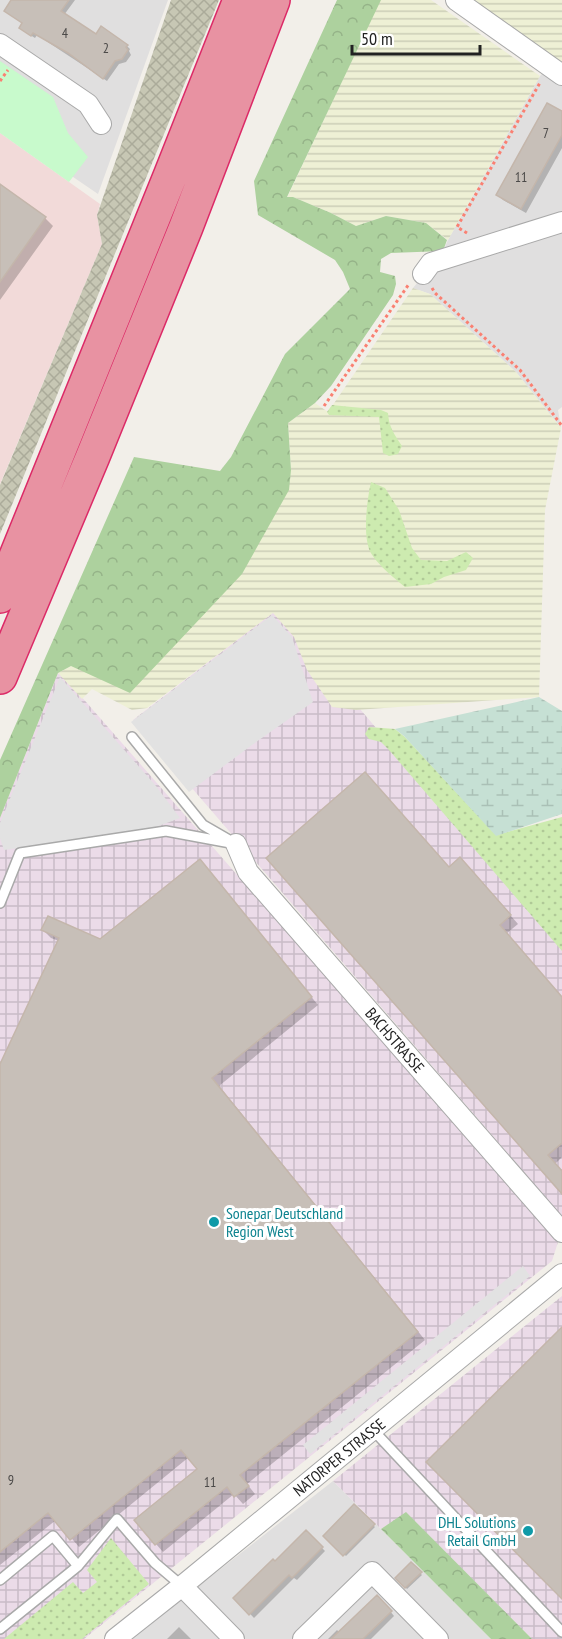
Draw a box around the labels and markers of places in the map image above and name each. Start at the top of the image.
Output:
place label: Sonepar Deutschland Region West [226,1203,343,1241]
marker: Sonepar Deutschland Region West [207,1215,221,1229]
place label: DHL Solutions Retail GmbH [438,1512,516,1550]
marker: DHL Solutions Retail GmbH [521,1524,535,1538]

